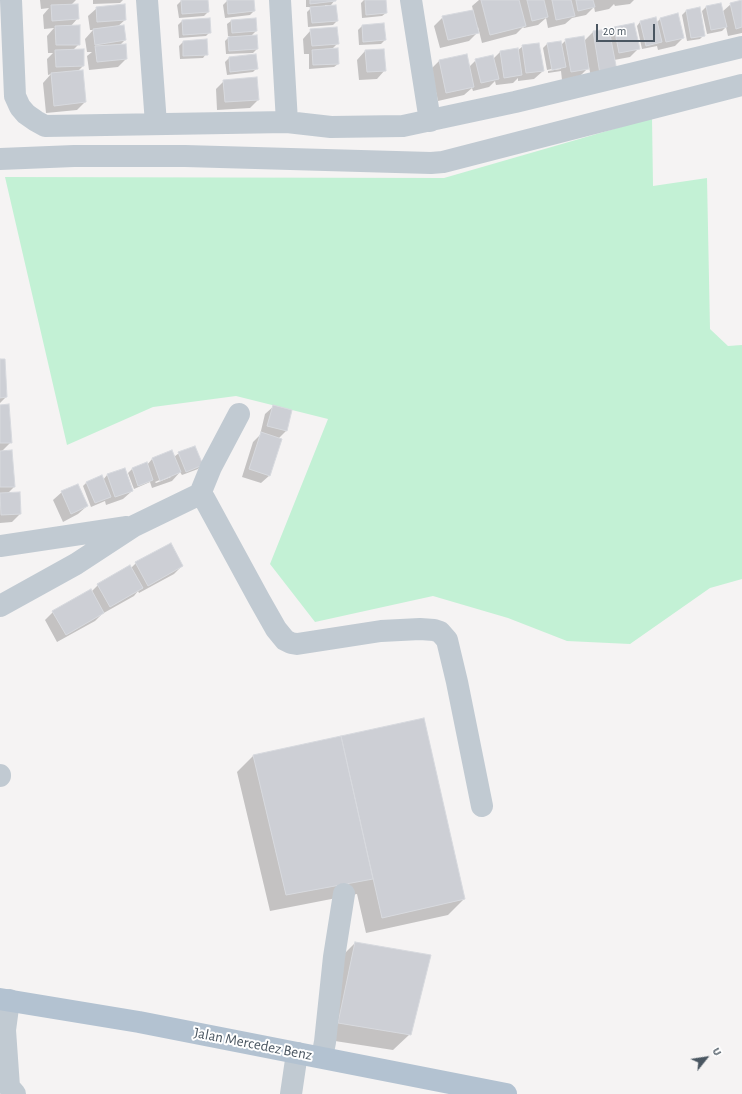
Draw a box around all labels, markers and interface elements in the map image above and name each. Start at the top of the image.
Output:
scale bar [598,16,657,42]
text: 20 m [603,25,626,37]
street label: Jalan Mercedez Benz [192,1024,314,1064]
north arrow [686,1038,726,1078]
text: U [710,1046,723,1058]

